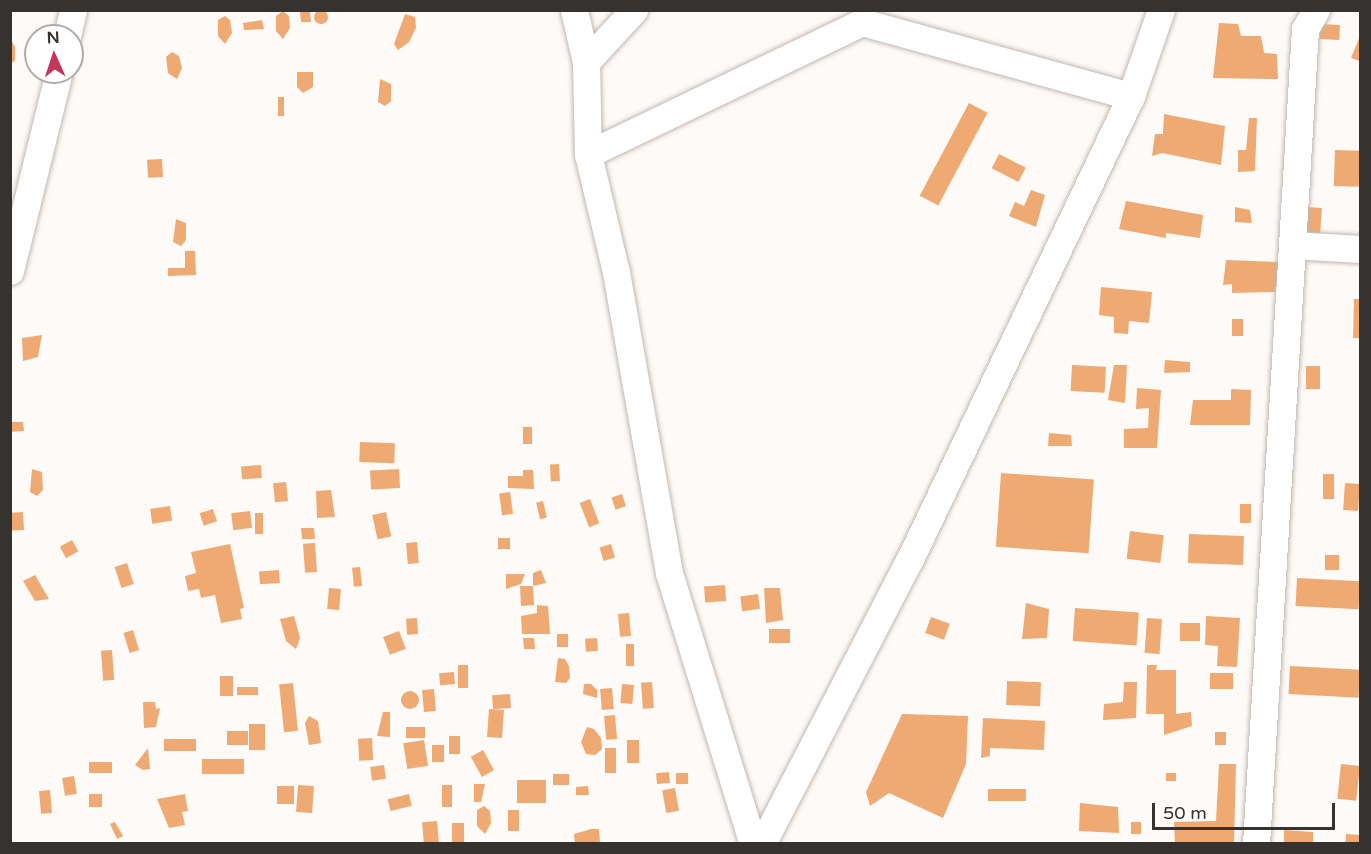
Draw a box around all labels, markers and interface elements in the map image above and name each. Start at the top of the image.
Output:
north arrow [24,24,84,84]
text: N [46,28,60,48]
scale bar [1155,791,1338,829]
text: 50 m [1163,802,1207,824]

